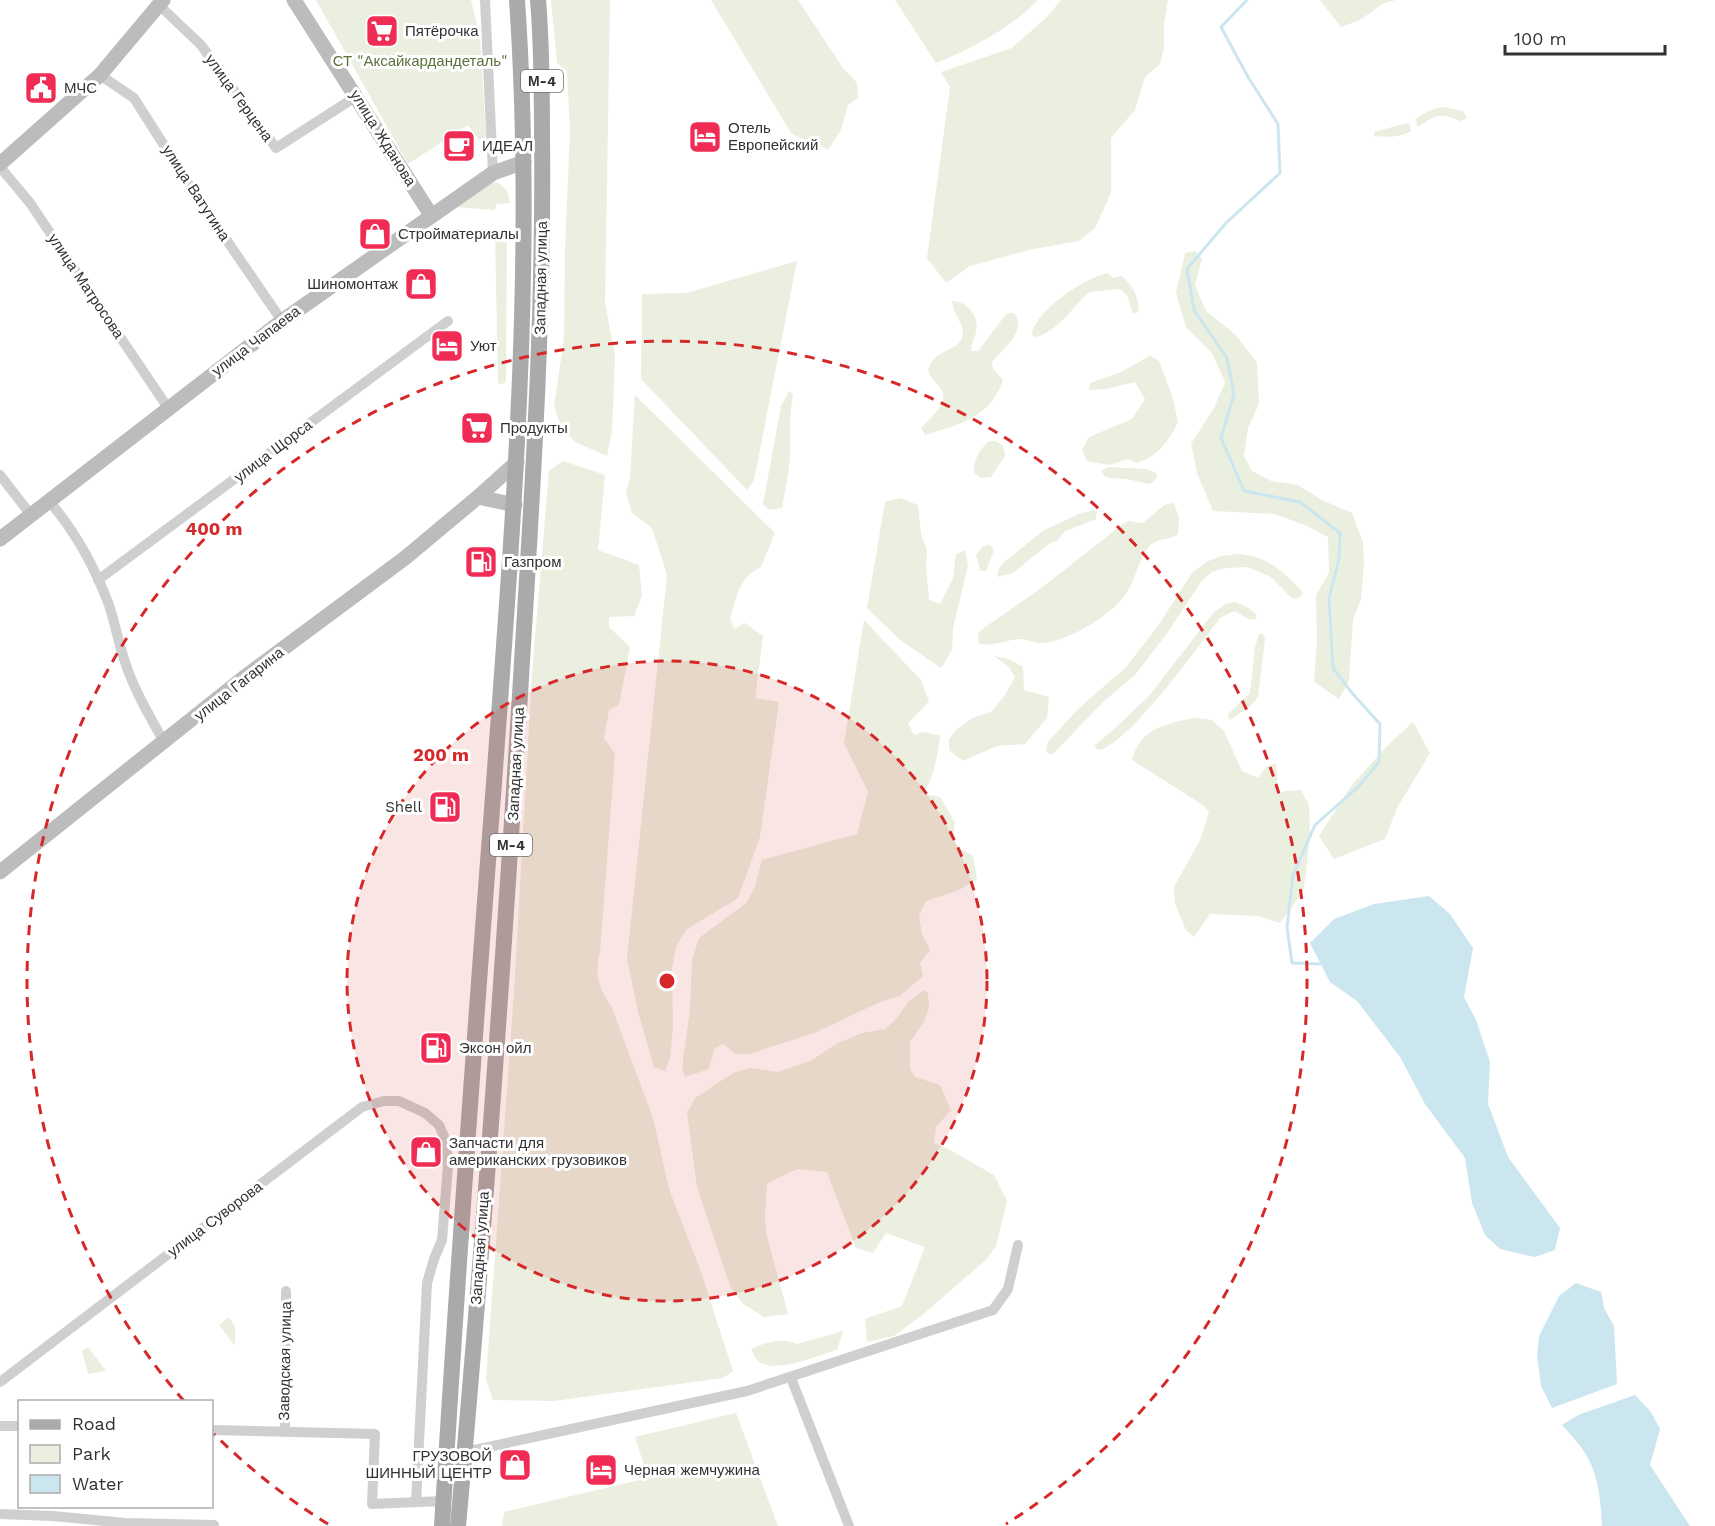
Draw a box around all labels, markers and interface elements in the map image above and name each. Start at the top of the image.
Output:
supermarket icon: Пятёрочка [364,13,400,49]
scale bar [1505,18,1666,56]
place label: Пятёрочка [405,22,479,40]
text: 100 m [1514,28,1567,49]
street label: улица Герцена [201,51,277,146]
park label: СТ "Аксайкардандеталь" [333,52,507,70]
public building icon: МЧС [23,70,59,106]
road number: М-4 [521,70,563,92]
place label: МЧС [64,79,97,97]
street label: улица Жданова [346,87,420,190]
hotel icon: Отель Европейский [687,119,723,155]
place label: Отель Европейский [728,119,818,154]
cafe icon: ИДЕАЛ [441,128,477,164]
place label: ИДЕАЛ [482,137,533,155]
street label: улица Ватутина [158,142,234,245]
shop icon: Стройматериалы [357,216,393,252]
street label: Западная улица [531,220,551,335]
place label: Стройматериалы [398,225,519,243]
street label: улица Матросова [44,230,128,342]
shop icon: Шиномонтаж [403,266,439,302]
place label: Шиномонтаж [307,275,398,293]
street label: улица Чапаева [208,302,304,380]
hotel icon: Уют [429,328,465,364]
place label: Уют [470,337,497,355]
supermarket icon: Продукты [459,410,495,446]
street label: улица Щорса [230,415,316,486]
place label: Продукты [500,419,568,437]
text: 400 m [186,518,242,539]
fuel station icon: Газпром [463,544,499,580]
place label: Газпром [504,553,561,571]
street label: улица Гагарина [191,643,288,725]
street label: Западная улица [504,706,528,821]
text: 200 m [413,744,469,765]
fuel station icon: Shell [427,789,463,825]
place label: Shell [385,798,422,816]
road number: М-4 [490,834,532,856]
centre of rings [657,971,677,991]
fuel station icon: Эксон ойл [418,1030,454,1066]
place label: Эксон ойл [459,1039,531,1057]
shop icon: Запчасти для американских грузовиков [408,1134,444,1170]
place label: Запчасти для американских грузовиков [449,1134,627,1169]
street label: улица Суворова [164,1177,266,1260]
street label: Западная улица [467,1190,493,1305]
street label: Заводская улица [275,1301,295,1421]
legend [18,1400,213,1508]
text: Road [72,1413,116,1434]
text: Park [72,1443,111,1464]
place label: ГРУЗОВОЙ ШИННЫЙ ЦЕНТР [366,1447,492,1482]
shop icon: ГРУЗОВОЙ ШИННЫЙ ЦЕНТР [497,1447,533,1483]
hotel icon: Черная жемчужина [583,1452,619,1488]
place label: Черная жемчужина [624,1461,760,1479]
text: Water [72,1473,124,1494]

